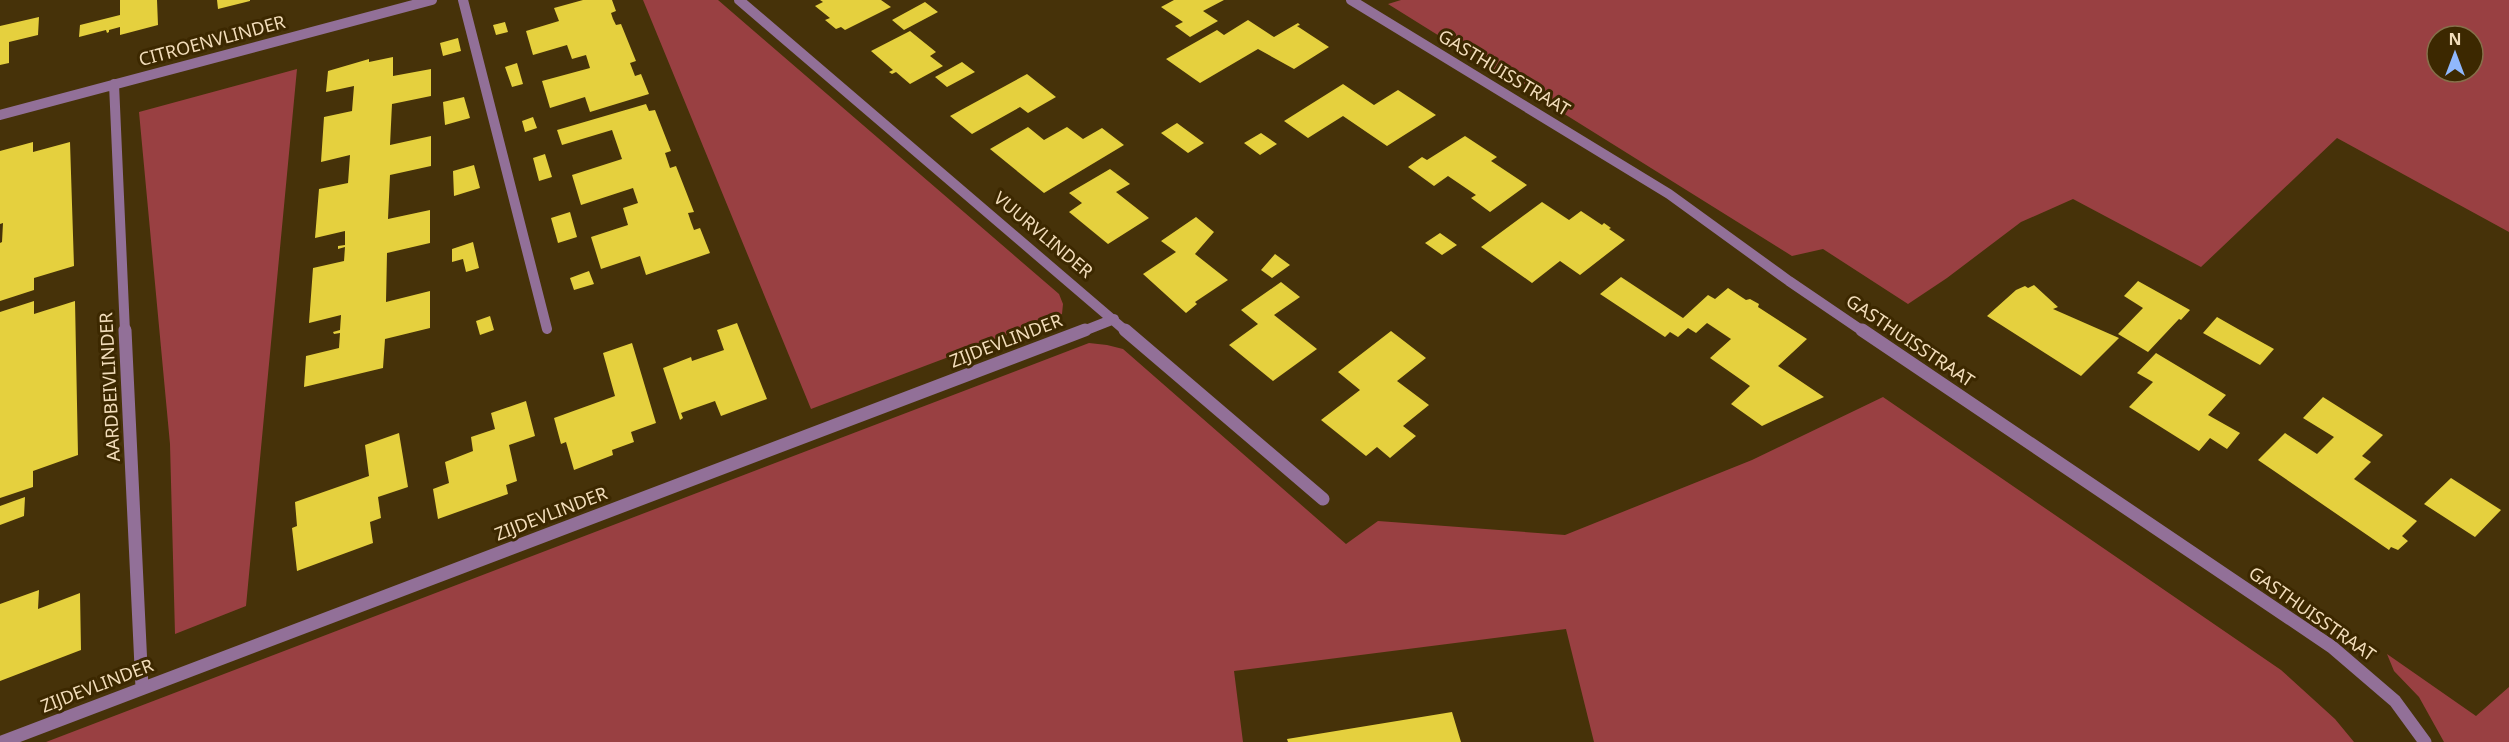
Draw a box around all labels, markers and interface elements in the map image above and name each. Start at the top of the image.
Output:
street label: CITROENVLINDER [136,9,288,71]
street label: GASTHUISSTRAAT [1434,23,1575,121]
north arrow [2425,24,2485,84]
text: N [2448,28,2462,50]
street label: VUURVLINDER [989,186,1098,283]
street label: GASTHUISSTRAAT [1842,288,1979,392]
street label: ZIJDEVLINDER [946,308,1065,373]
street label: AARDBEIVLINDER [93,312,125,462]
street label: ZIJDEVLINDER [491,481,610,546]
street label: GASTHUISSTRAAT [2244,560,2381,666]
street label: ZIJDEVLINDER [37,653,156,718]

